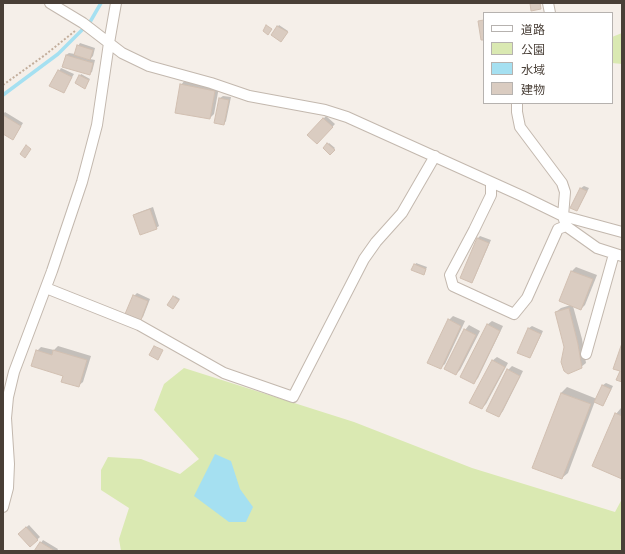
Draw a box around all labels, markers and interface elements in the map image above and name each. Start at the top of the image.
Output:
legend [483,12,613,104]
text: 道路 [521,22,545,36]
text: 公園 [521,42,545,56]
text: 水域 [521,62,545,76]
text: 建物 [521,82,545,96]

